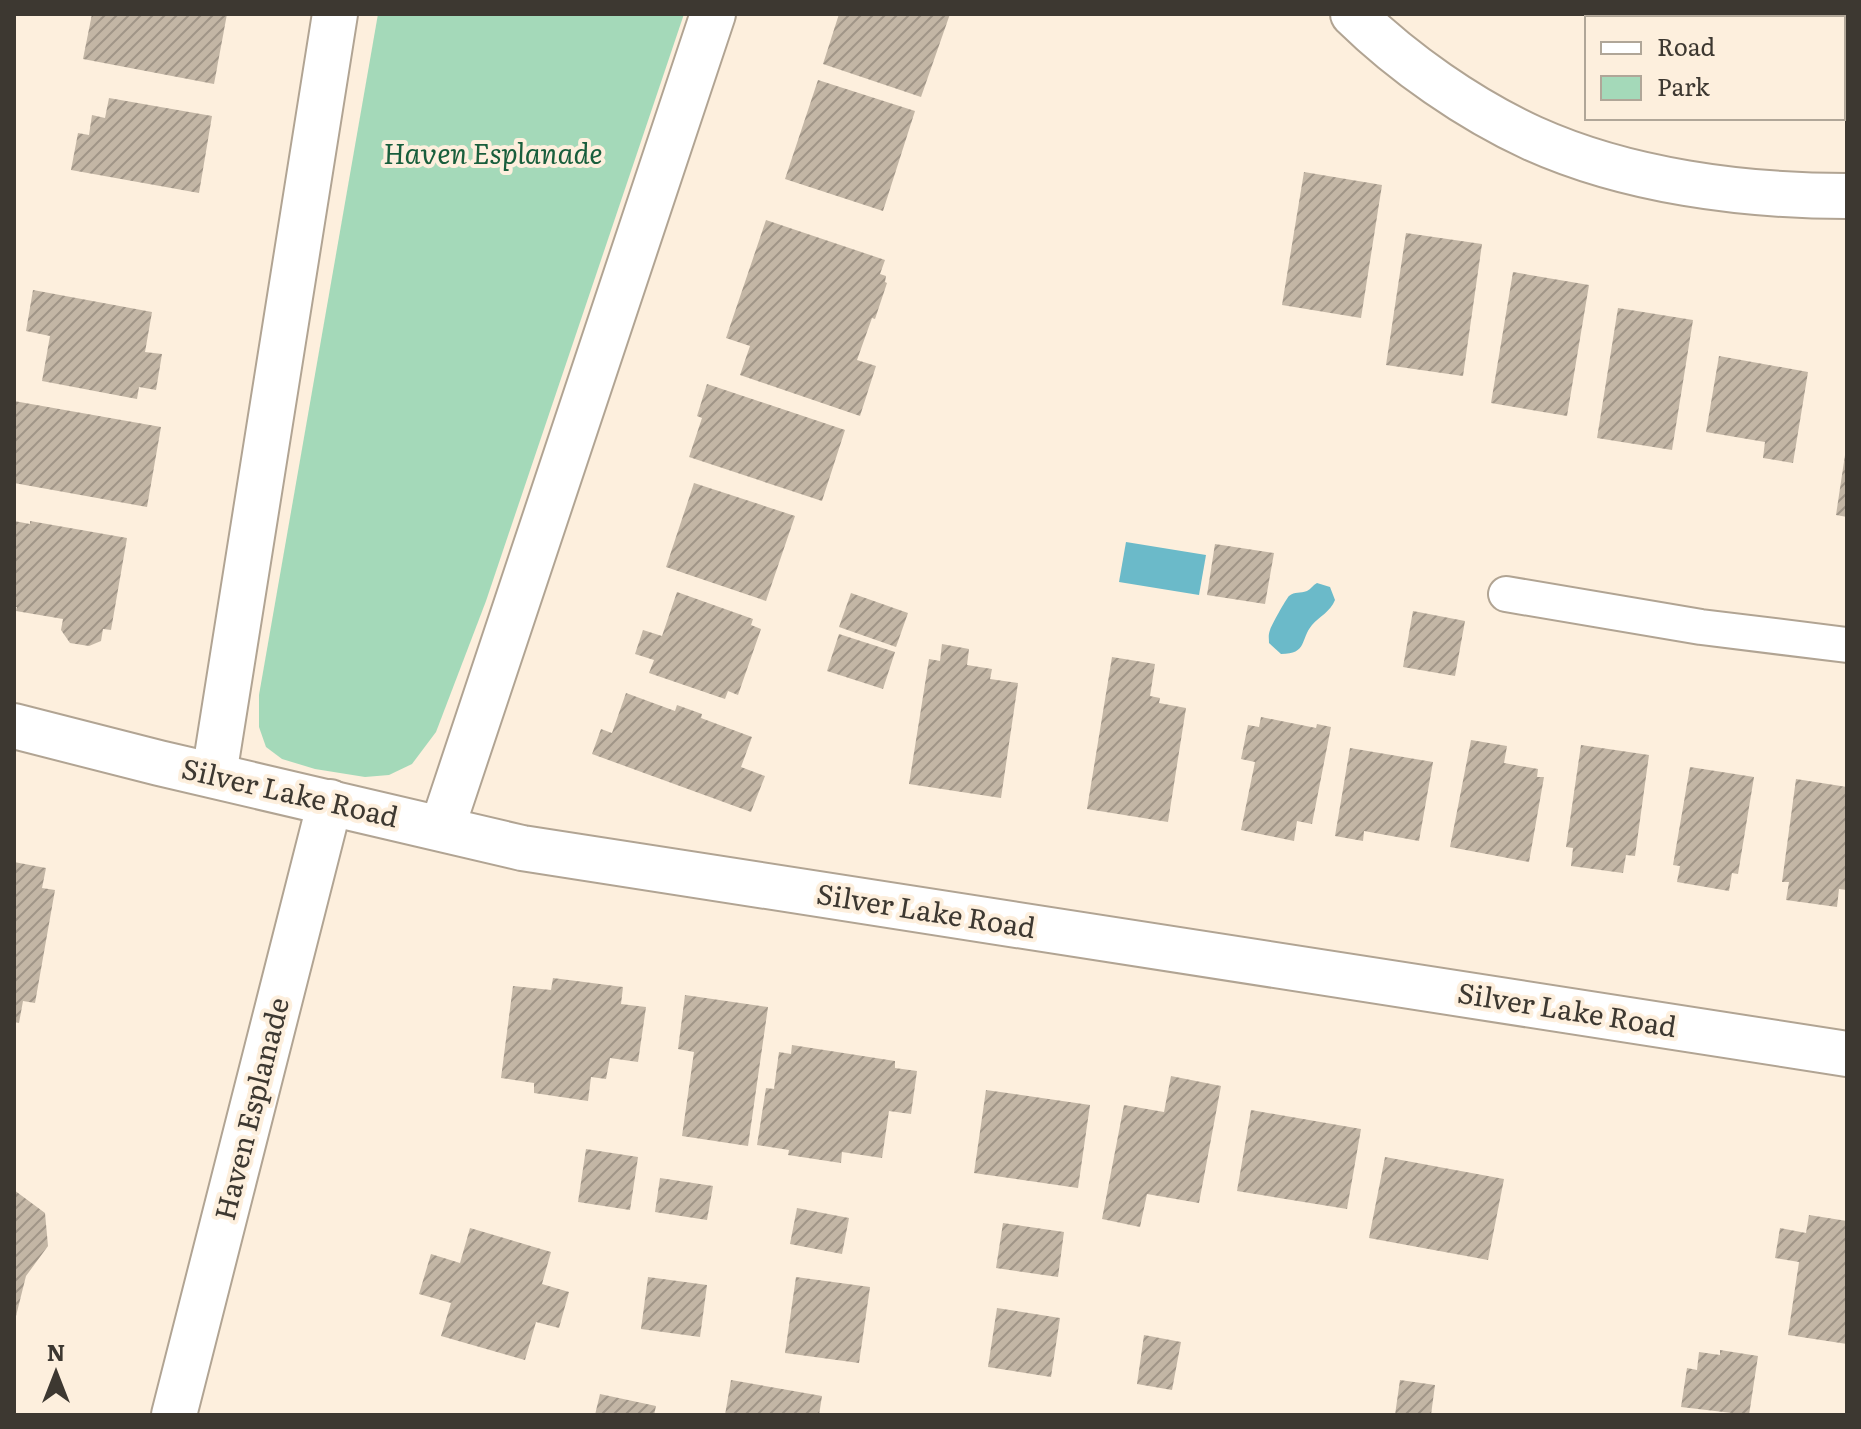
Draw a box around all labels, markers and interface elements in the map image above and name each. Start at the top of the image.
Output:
legend [1585,16,1845,120]
text: Road [1657,28,1716,63]
text: Park [1657,68,1710,103]
park label: Haven Esplanade [383,131,603,173]
street label: Silver Lake Road [178,746,403,836]
street label: Silver Lake Road [814,871,1039,947]
street label: Silver Lake Road [1455,970,1680,1046]
street label: Haven Esplanade [202,993,298,1224]
north arrow [16,1333,96,1413]
text: N [47,1335,65,1368]

